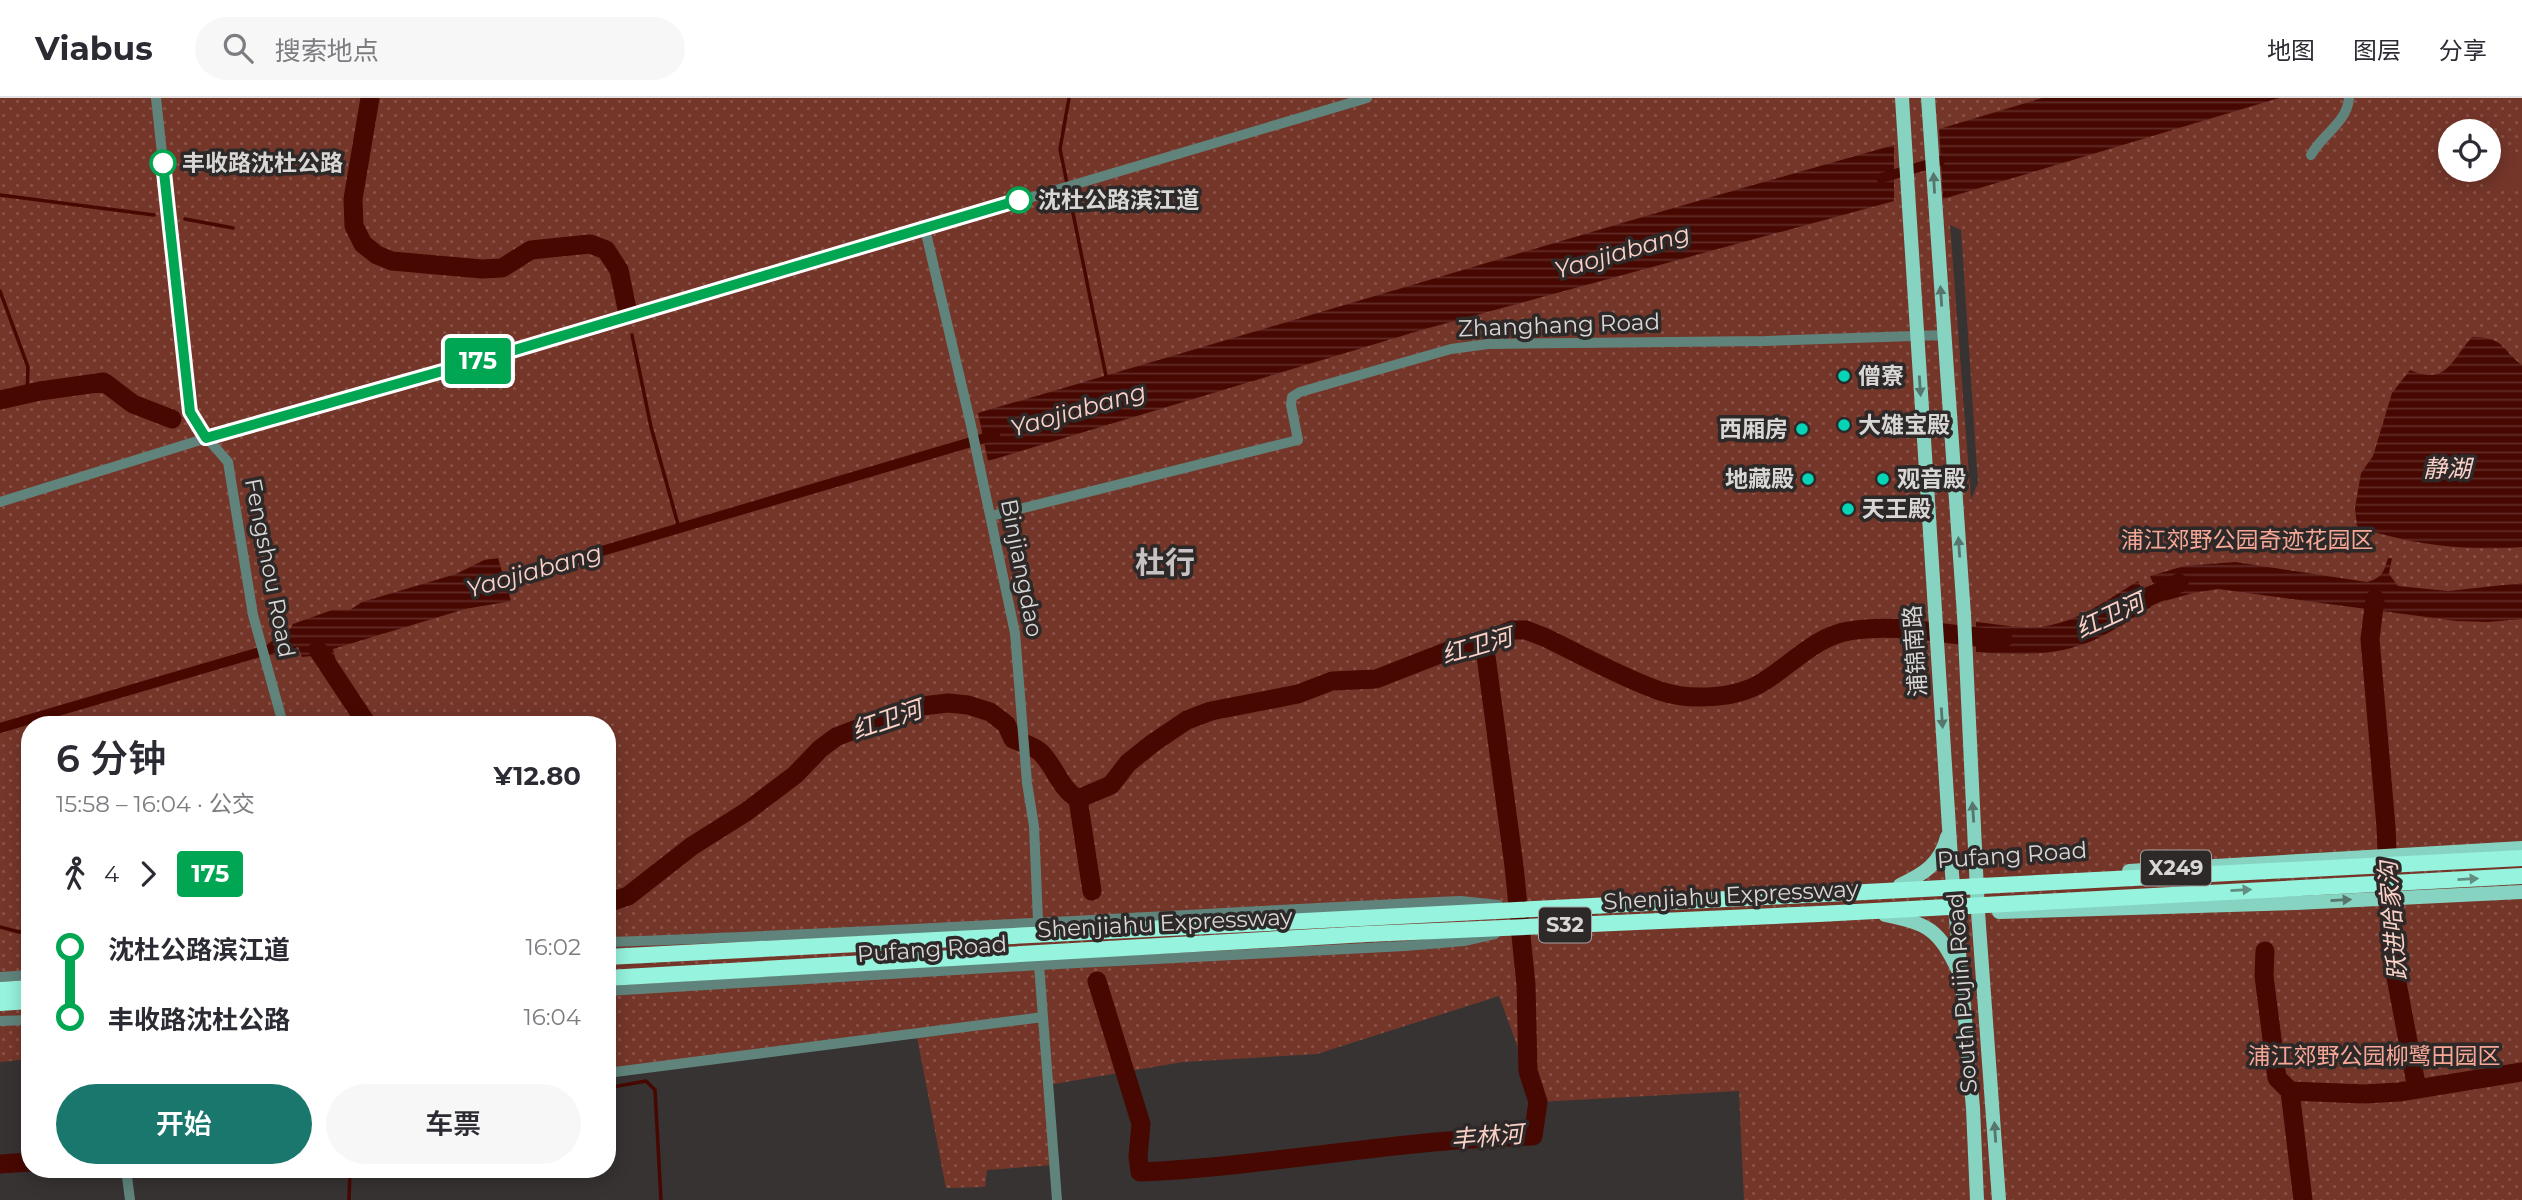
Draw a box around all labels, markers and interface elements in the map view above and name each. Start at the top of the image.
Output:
search box [195,17,685,80]
text: Viabus [35,28,153,68]
icon: search [219,29,257,67]
text: 搜索地点 [275,35,379,67]
text: 地图 [2267,36,2315,65]
text: 图层 [2353,36,2401,65]
text: 分享 [2439,36,2487,65]
map controls [2438,119,2501,182]
button: locate [2438,119,2501,182]
place label: 丰收路沈杜公路 [182,149,343,177]
marker: 丰收路沈杜公路 [150,150,176,176]
one-way arrow [1928,172,1939,194]
place label: 沈杜公路滨江道 [1038,186,1199,214]
marker: 沈杜公路滨江道 [1006,187,1032,213]
water label: Yaojiabang [1551,218,1693,285]
one-way arrow [1935,285,1946,307]
street label: Zhanghang Road [1458,307,1660,343]
line badge: 175 [438,338,518,384]
text: 175 [459,346,497,375]
place label: 僧寮 [1858,362,1904,390]
marker: 僧寮 [1836,368,1852,384]
one-way arrow [1915,375,1926,397]
water label: Yaojiabang [1007,376,1149,443]
place label: 大雄宝殿 [1858,411,1950,439]
place label: 西厢房 [1719,415,1788,443]
marker: 大雄宝殿 [1836,417,1852,433]
marker: 西厢房 [1794,421,1810,437]
water label: 静湖 [2423,454,2475,483]
place label: 地藏殿 [1725,465,1794,493]
place label: 观音殿 [1897,465,1966,493]
marker: 地藏殿 [1800,471,1816,487]
marker: 观音殿 [1875,471,1891,487]
street label: Fengshou Road [239,476,301,660]
place label: 天王殿 [1862,495,1931,523]
street label: Binjiangdao [995,497,1049,639]
marker: 天王殿 [1840,501,1856,517]
park label: 浦江郊野公园奇迹花园区 [2121,526,2374,554]
one-way arrow [1953,536,1964,558]
water label: Yaojiabang [463,537,605,604]
district label: 杜行 [1135,544,1195,581]
water label: 红卫河 [2071,586,2152,644]
street label: 浦锦南路 [1898,604,1932,698]
water label: 红卫河 [1438,621,1519,669]
water label: 红卫河 [848,693,929,745]
one-way arrow [1937,707,1948,729]
text: 6 分钟 [56,735,166,782]
text: ¥12.80 [493,760,581,792]
text: 15:58 – 16:04 · 公交 [56,790,255,818]
one-way arrow [1967,801,1978,823]
street label: Pufang Road [1936,836,2088,874]
road number: X249 [2141,850,2211,886]
icon: walk [56,855,94,893]
icon: forward [129,855,167,893]
water label: 跃进哈家沟 [2373,857,2412,982]
text: 175 [191,859,229,888]
text: 4 [104,860,119,888]
one-way arrow [2458,873,2480,884]
street label: Shenjiahu Expressway [1603,874,1860,916]
one-way arrow [2230,885,2252,896]
street label: South Pujin Road [1941,892,1983,1094]
one-way arrow [2330,895,2352,906]
street label: Shenjiahu Expressway [1037,902,1294,944]
road number: S32 [1539,908,1591,942]
street label: Pufang Road [856,930,1008,968]
text: 16:02 [526,933,581,961]
text: 沈杜公路滨江道 [108,934,290,966]
text: 16:04 [523,1003,581,1031]
text: 丰收路沈杜公路 [108,1004,290,1036]
park label: 浦江郊野公园柳鹭田园区 [2248,1042,2501,1070]
button: 开始 [56,1084,312,1164]
button: 车票 [326,1084,581,1164]
water label: 丰林河 [1450,1119,1528,1154]
one-way arrow [1989,1121,2000,1143]

